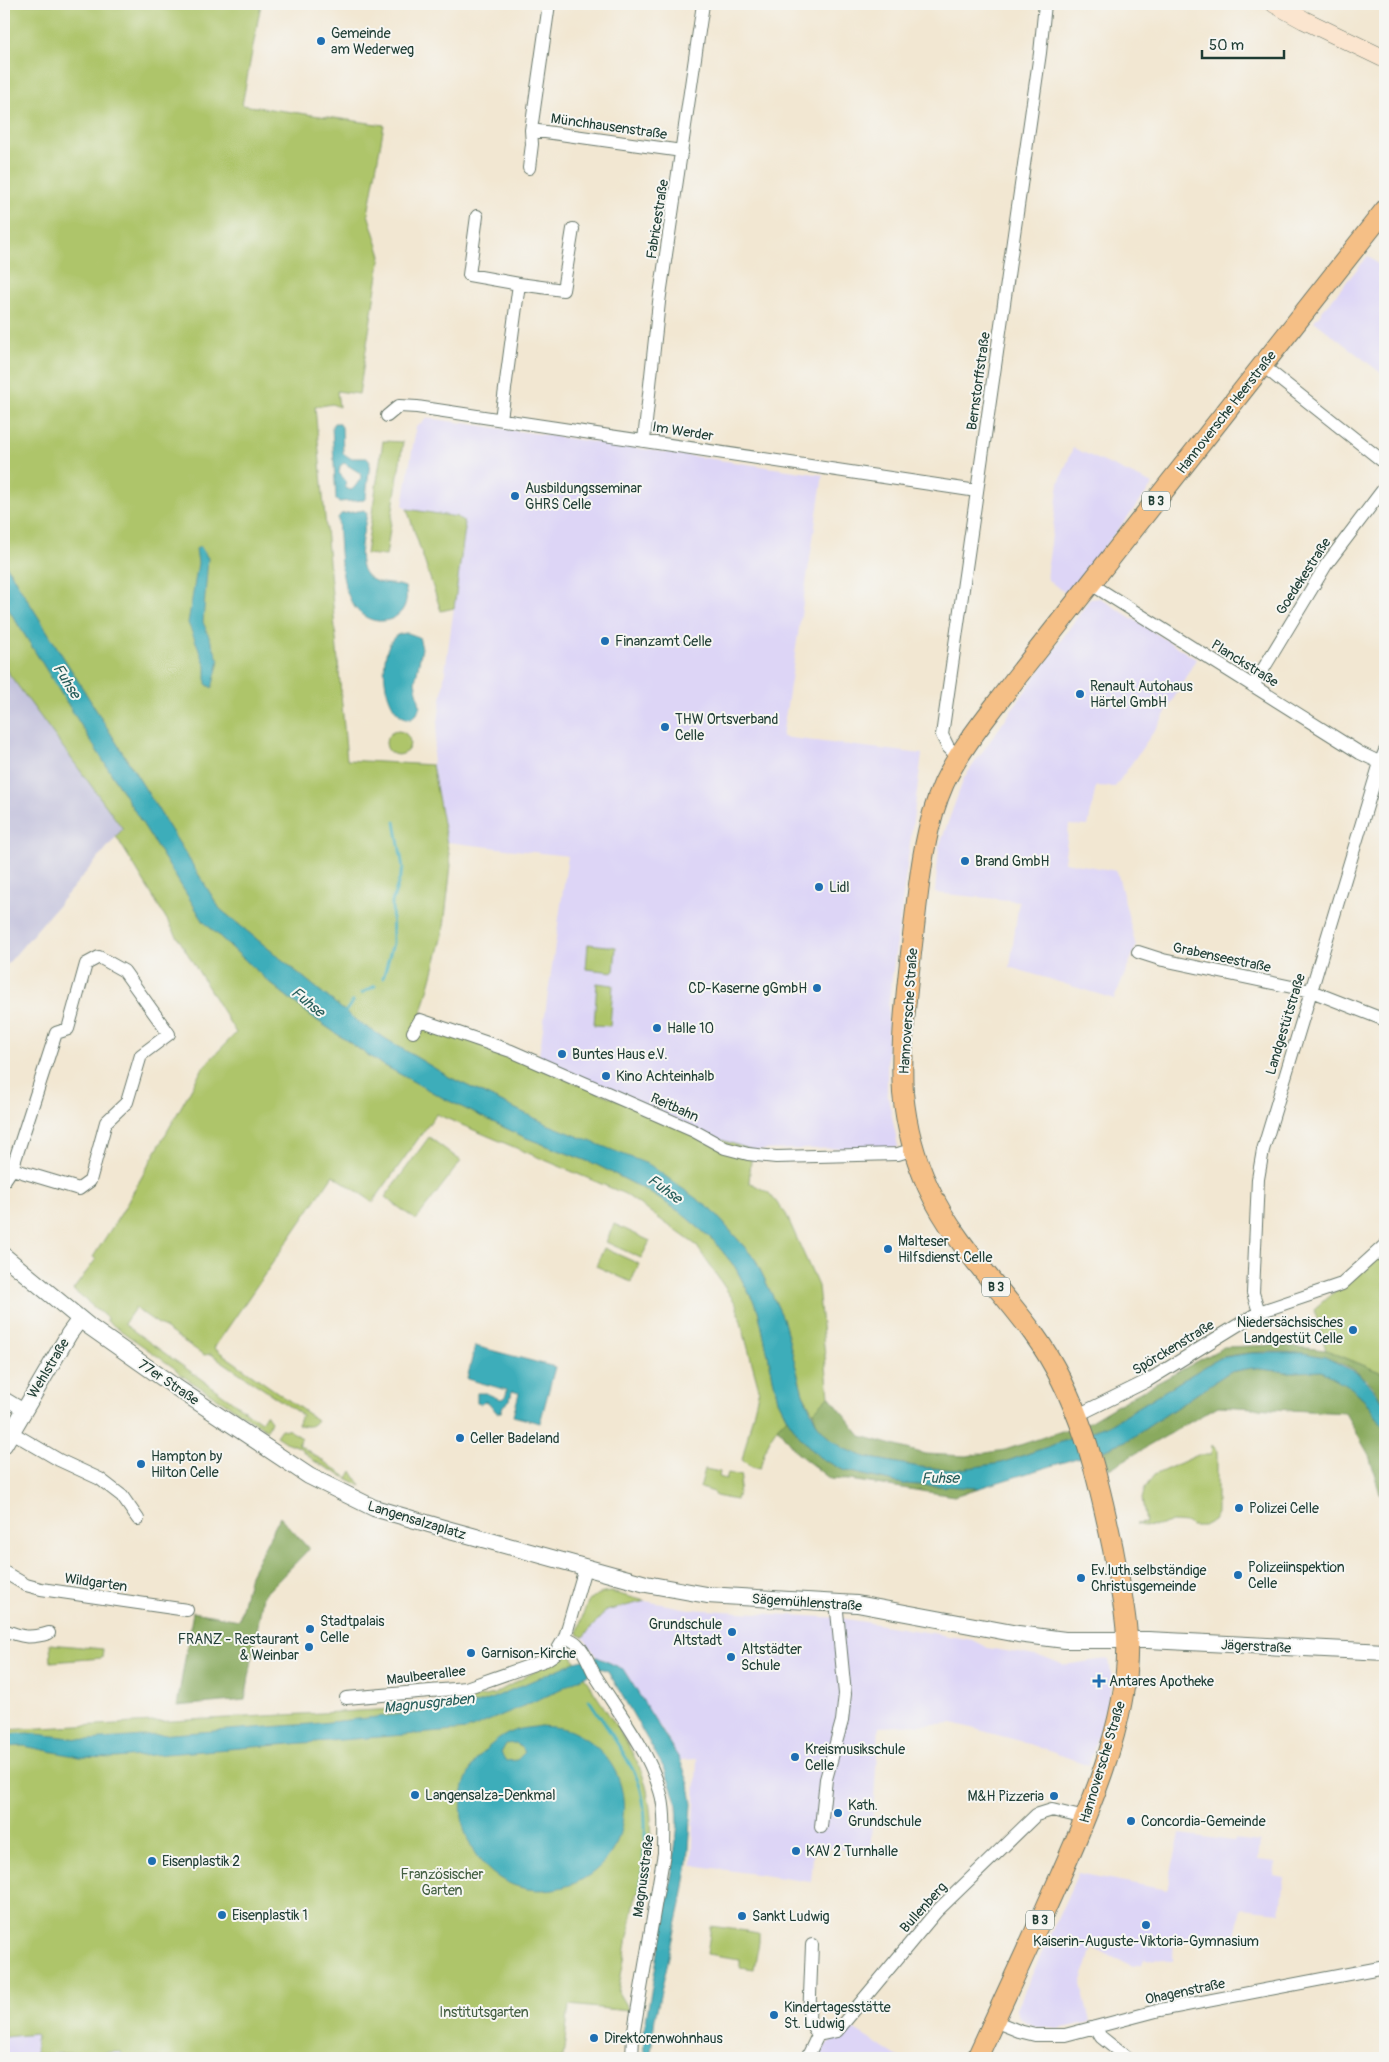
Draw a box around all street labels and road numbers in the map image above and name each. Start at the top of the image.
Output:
street label: Münchhausenstraße [550,110,668,143]
street label: Fabricestraße [643,178,672,260]
street label: Bernstorffstraße [963,331,994,431]
street label: Hannoversche Heerstraße [1173,347,1280,477]
street label: Im Werder [651,418,715,445]
road number: B 3 [1142,492,1170,511]
street label: Goedekestraße [1272,535,1335,618]
street label: Planckstraße [1208,636,1282,691]
street label: Grabenseestraße [1171,939,1273,976]
street label: Hannoversche Straße [896,947,921,1075]
street label: Landgestütstraße [1262,971,1309,1077]
street label: Reitbahn [648,1089,702,1126]
road number: B 3 [982,1277,1010,1296]
street label: Spörckenstraße [1129,1316,1217,1379]
street label: Wehlstraße [24,1335,73,1401]
street label: 77er Straße [135,1356,202,1409]
street label: Langensalzaplatz [366,1497,468,1544]
street label: Wildgarten [63,1570,129,1595]
street label: Sägemühlenstraße [751,1590,863,1615]
street label: Jägerstraße [1220,1636,1292,1657]
street label: Maulbeerallee [386,1662,467,1689]
street label: Hannoversche Straße [1076,1699,1129,1825]
street label: Magnusstraße [629,1834,658,1918]
street label: Bullenberg [896,1879,950,1936]
road number: B 3 [1026,1910,1054,1930]
street label: Ohagenstraße [1144,1975,1227,2008]

